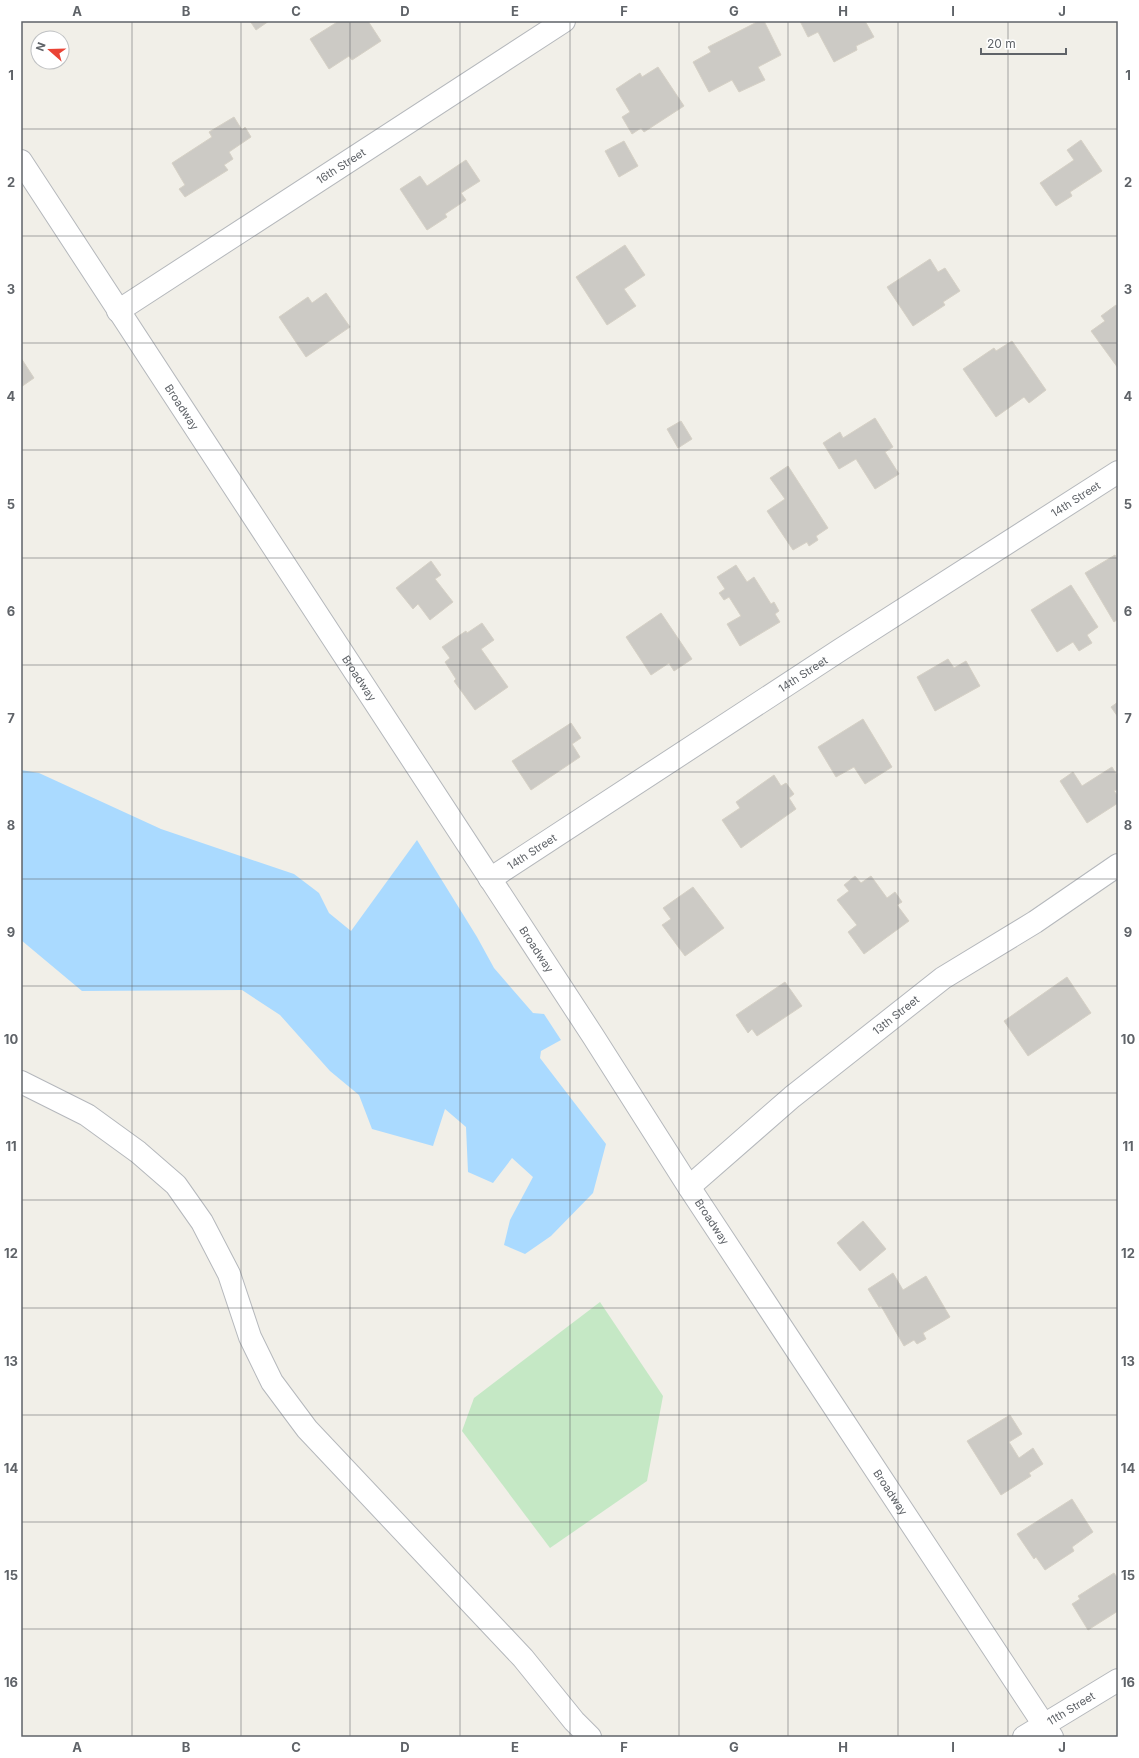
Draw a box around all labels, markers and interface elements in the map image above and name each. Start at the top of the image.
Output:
text: A [72,3,82,19]
text: B [182,3,191,19]
text: C [291,3,301,19]
text: D [400,3,410,19]
text: E [511,3,519,19]
text: F [620,3,628,19]
text: G [729,3,739,19]
text: H [838,3,848,19]
text: I [951,3,955,19]
text: J [1058,3,1066,19]
north arrow [30,30,70,70]
scale bar [981,30,1066,56]
text: 20 m [987,36,1016,51]
text: N [33,40,49,53]
text: 1 [8,67,14,83]
text: 1 [1125,67,1131,83]
street label: 16th Street [314,145,368,187]
text: 2 [7,174,15,190]
text: 2 [1124,174,1132,190]
text: 3 [7,281,15,297]
text: 3 [1124,281,1132,297]
street label: Broadway [162,381,202,433]
text: 4 [7,388,16,404]
text: 4 [1124,388,1133,404]
street label: 14th Street [1048,478,1103,520]
text: 5 [7,496,15,512]
text: 5 [1124,496,1132,512]
text: 6 [7,603,15,619]
text: 6 [1124,603,1132,619]
street label: Broadway [339,653,379,704]
street label: 14th Street [776,653,831,695]
text: 7 [7,710,15,726]
text: 7 [1124,710,1132,726]
text: 8 [7,817,15,833]
text: 8 [1124,817,1132,833]
street label: 14th Street [505,830,559,873]
text: 9 [7,924,15,940]
street label: Broadway [516,924,557,975]
text: 9 [1124,924,1132,940]
street label: 13th Street [870,992,922,1038]
text: 10 [4,1031,18,1047]
text: 10 [1121,1031,1135,1047]
text: 11 [5,1138,17,1154]
text: 11 [1122,1138,1134,1154]
street label: Broadway [692,1196,732,1247]
text: 12 [4,1245,18,1261]
text: 12 [1121,1245,1135,1261]
text: 13 [4,1353,18,1369]
text: 13 [1121,1353,1135,1369]
text: 14 [4,1460,18,1476]
text: 14 [1121,1460,1135,1476]
street label: Broadway [870,1467,911,1518]
text: 15 [4,1567,18,1583]
text: 15 [1121,1567,1135,1583]
text: 16 [4,1674,18,1690]
text: 16 [1121,1674,1135,1690]
street label: 11th Street [1045,1688,1098,1728]
text: A [72,1739,82,1755]
text: B [182,1739,191,1755]
text: C [291,1739,301,1755]
text: D [400,1739,410,1755]
text: E [511,1739,519,1755]
text: F [620,1739,628,1755]
text: G [729,1739,739,1755]
text: H [838,1739,848,1755]
text: I [951,1739,955,1755]
text: J [1058,1739,1066,1755]

